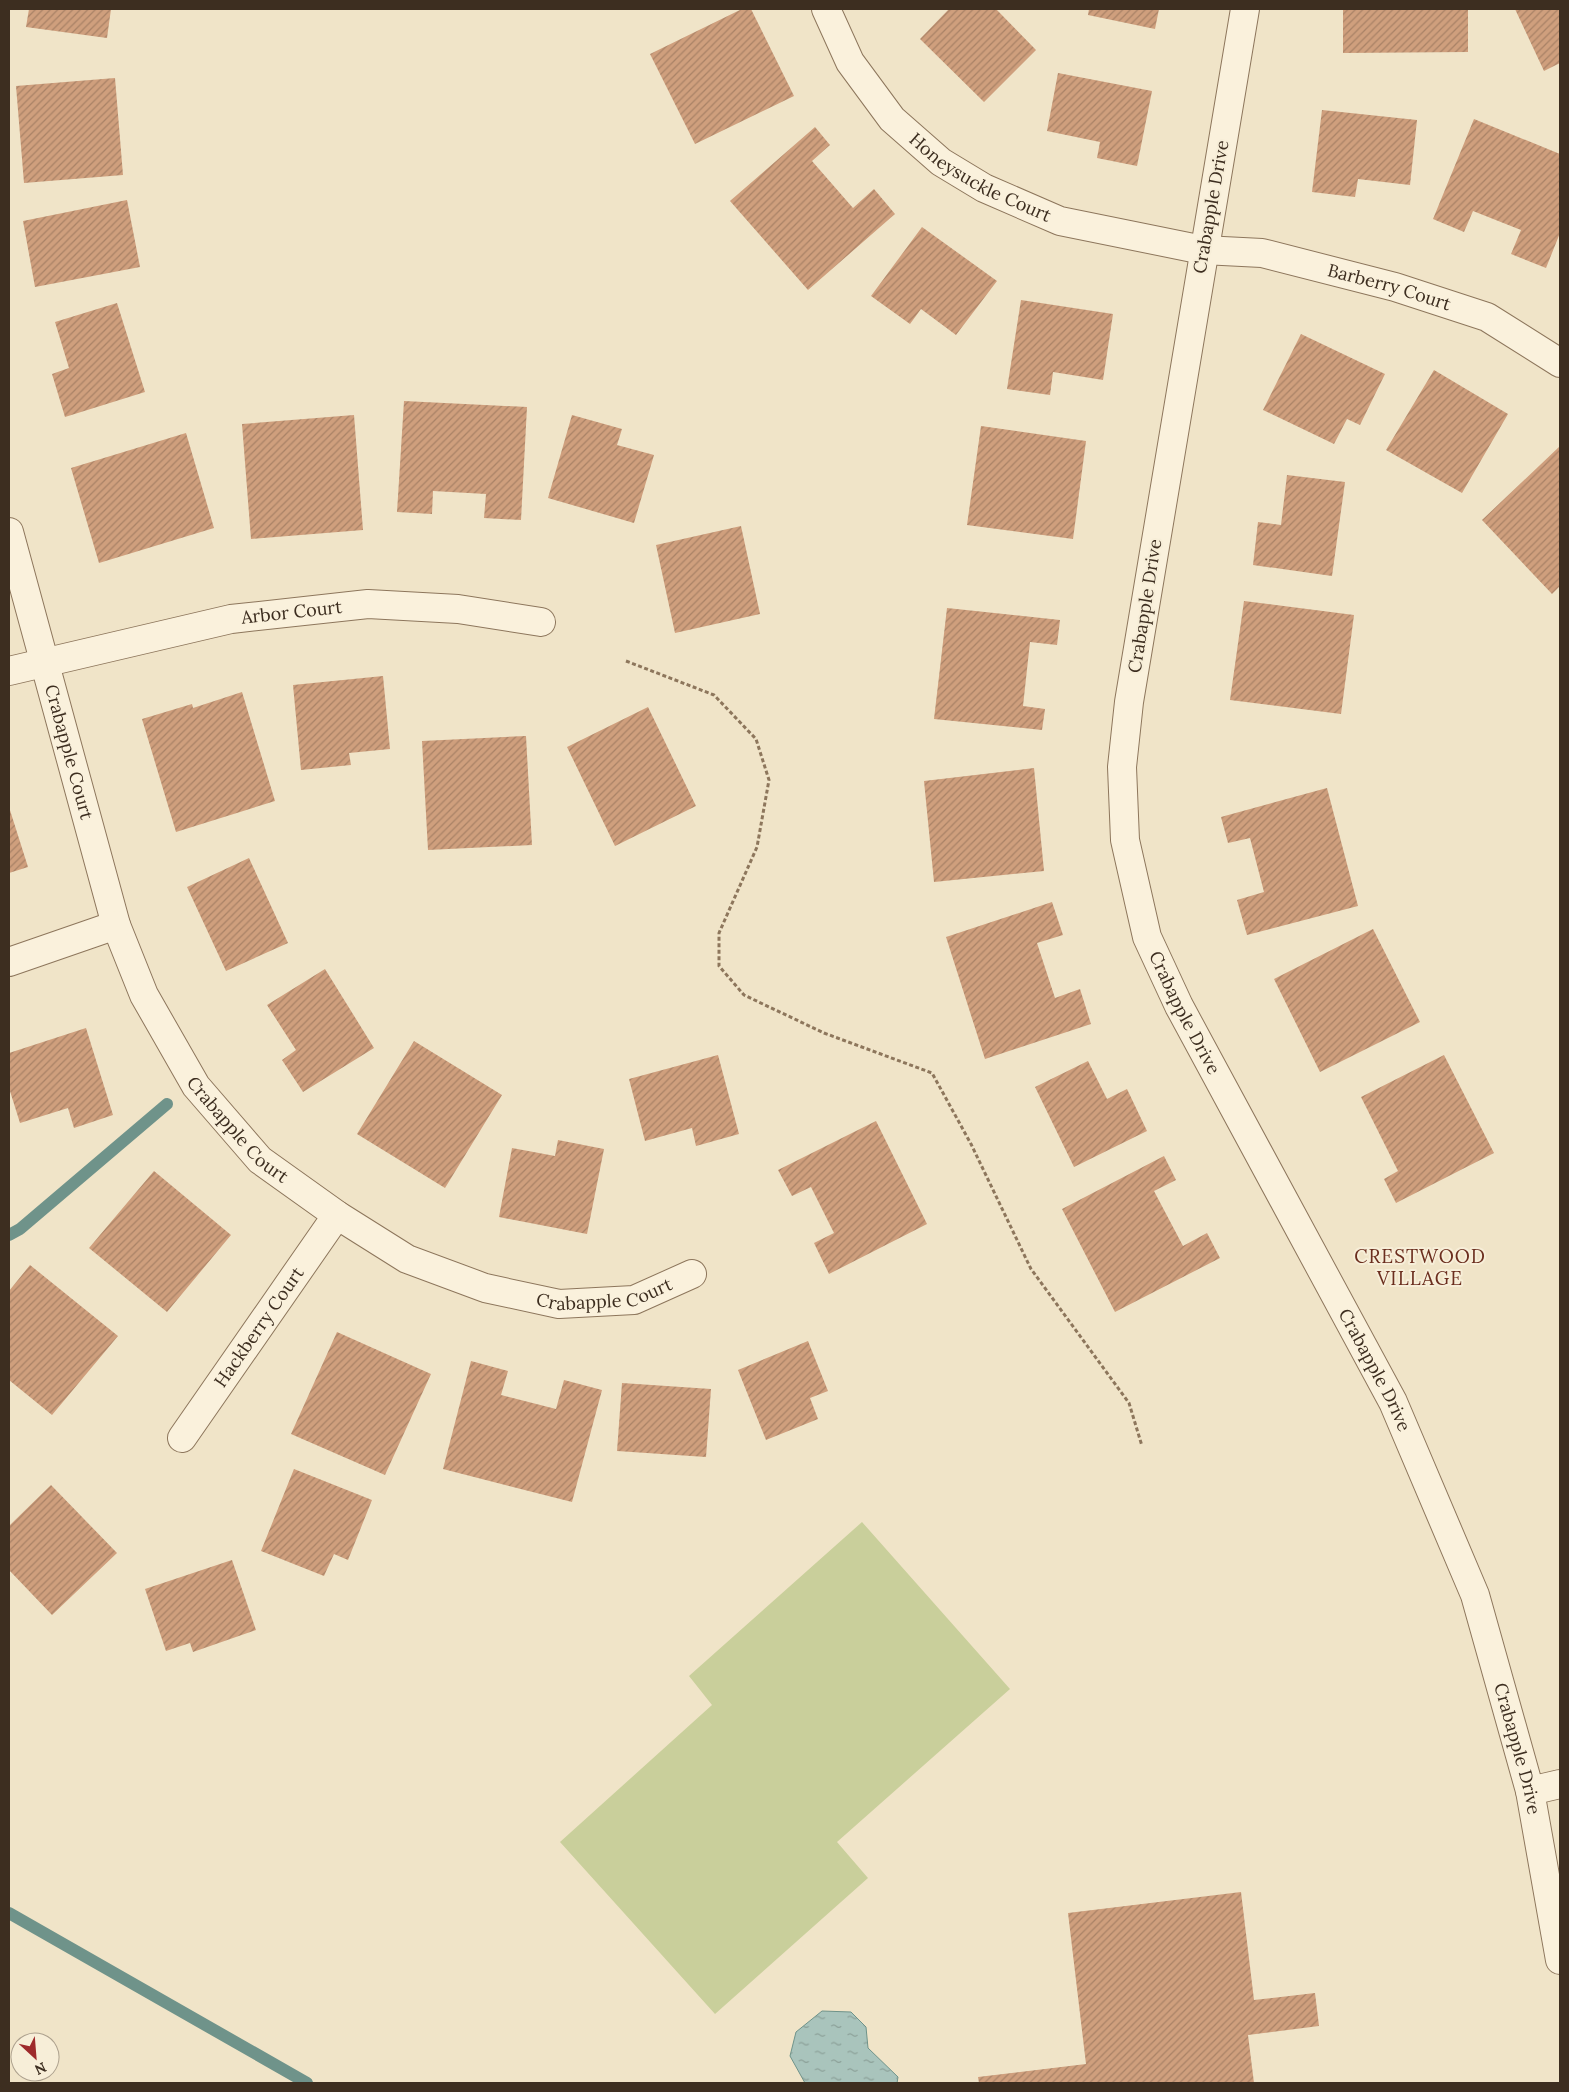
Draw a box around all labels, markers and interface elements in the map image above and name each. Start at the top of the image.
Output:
street label: Honeysuckle Court [905,128,1055,227]
street label: Crabapple Drive [1187,138,1234,275]
street label: Barberry Court [1325,258,1454,315]
street label: Crabapple Drive [1123,537,1166,674]
street label: Arbor Court [239,595,343,629]
street label: Crabapple Court [40,682,99,822]
street label: Crabapple Drive [1144,947,1226,1078]
street label: Crabapple Court [182,1072,293,1188]
district label: CRESTWOOD VILLAGE [1354,1244,1486,1290]
street label: Hackberry Court [209,1262,309,1392]
street label: Crabapple Court [534,1272,676,1315]
street label: Crabapple Drive [1334,1304,1416,1435]
street label: Crabapple Drive [1489,1680,1546,1816]
north arrow [10,2032,60,2082]
text: N [32,2058,50,2079]

